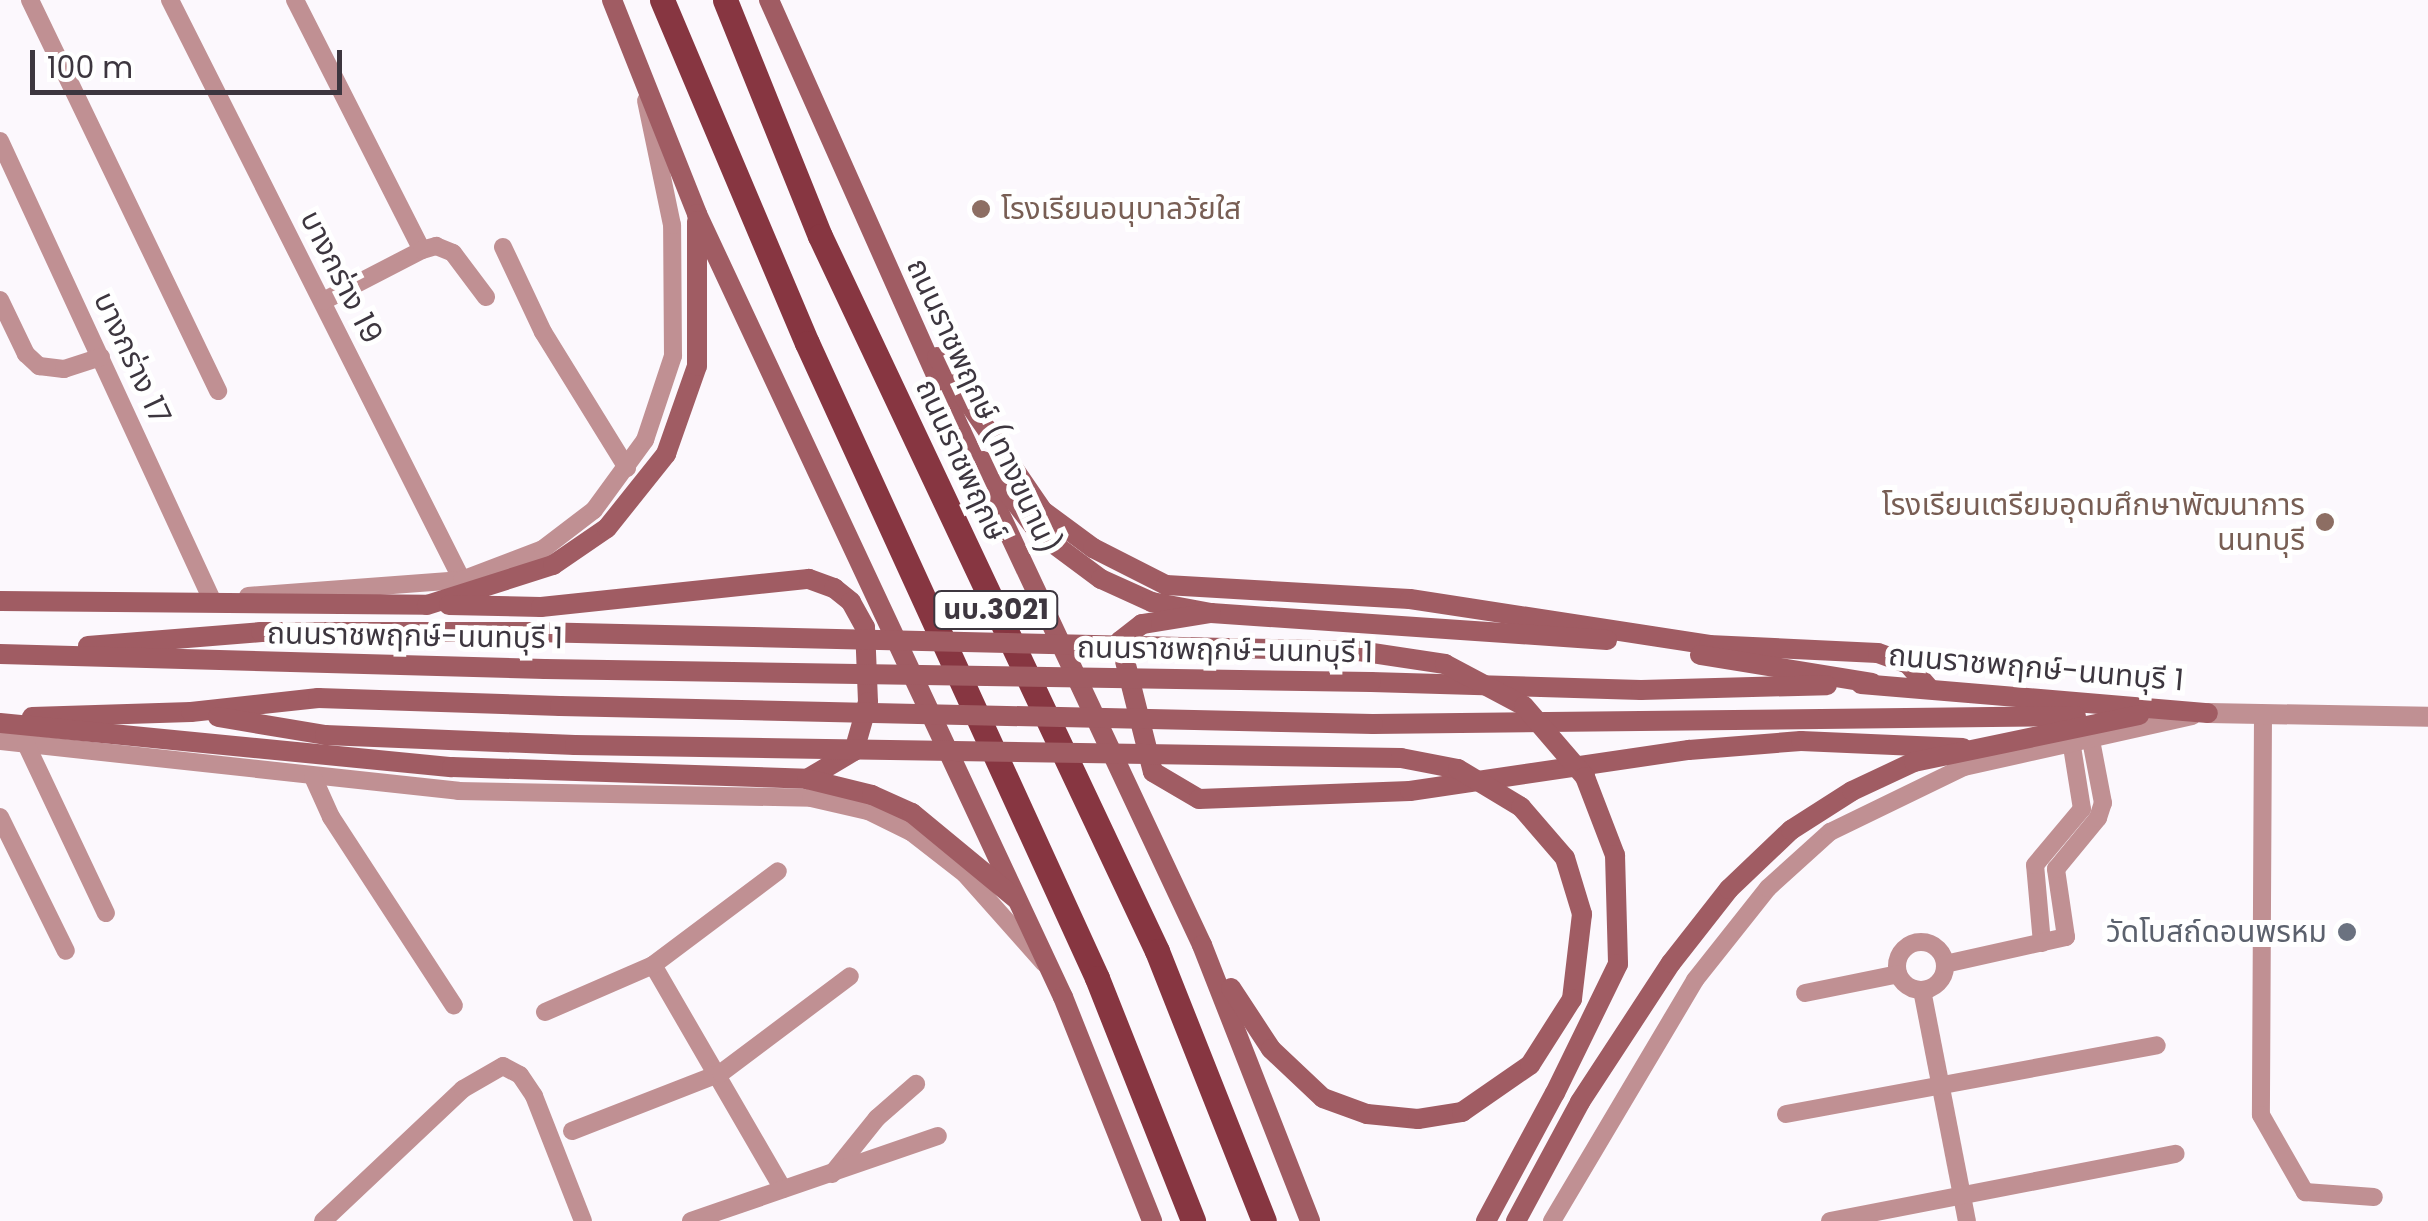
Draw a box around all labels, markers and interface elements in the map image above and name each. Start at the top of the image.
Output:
scale bar [35,30,348,92]
text: 100 m [47,46,133,89]
place label: โรงเรียนอนุบาลวัยใส [1001,191,1241,227]
marker: โรงเรียนอนุบาลวัยใส [970,198,992,220]
street label: บางกร่าง 19 [292,205,390,349]
street label: ถนนราชพฤกษ์ (ทางขนาน) [899,253,1067,559]
street label: บางกร่าง 17 [86,286,178,430]
street label: ถนนราชพฤกษ์ [908,373,1014,547]
place label: โรงเรียนเตรียมอุดมศึกษาพัฒนาการ นนทบุรี [1882,487,2305,558]
marker: โรงเรียนเตรียมอุดมศึกษาพัฒนาการ นนทบุรี [2314,511,2336,533]
road number: นบ.3021 [931,587,1061,633]
street label: ถนนราชพฤกษ์-นนทบุรี 1 [267,615,563,657]
street label: ถนนราชพฤกษ์-นนทบุรี 1 [1077,629,1373,671]
street label: ถนนราชพฤกษ์-นนทบุรี 1 [1887,637,2185,699]
place label: วัดโบสถ์ดอนพรหม [2106,914,2327,950]
marker: วัดโบสถ์ดอนพรหม [2336,921,2358,943]

